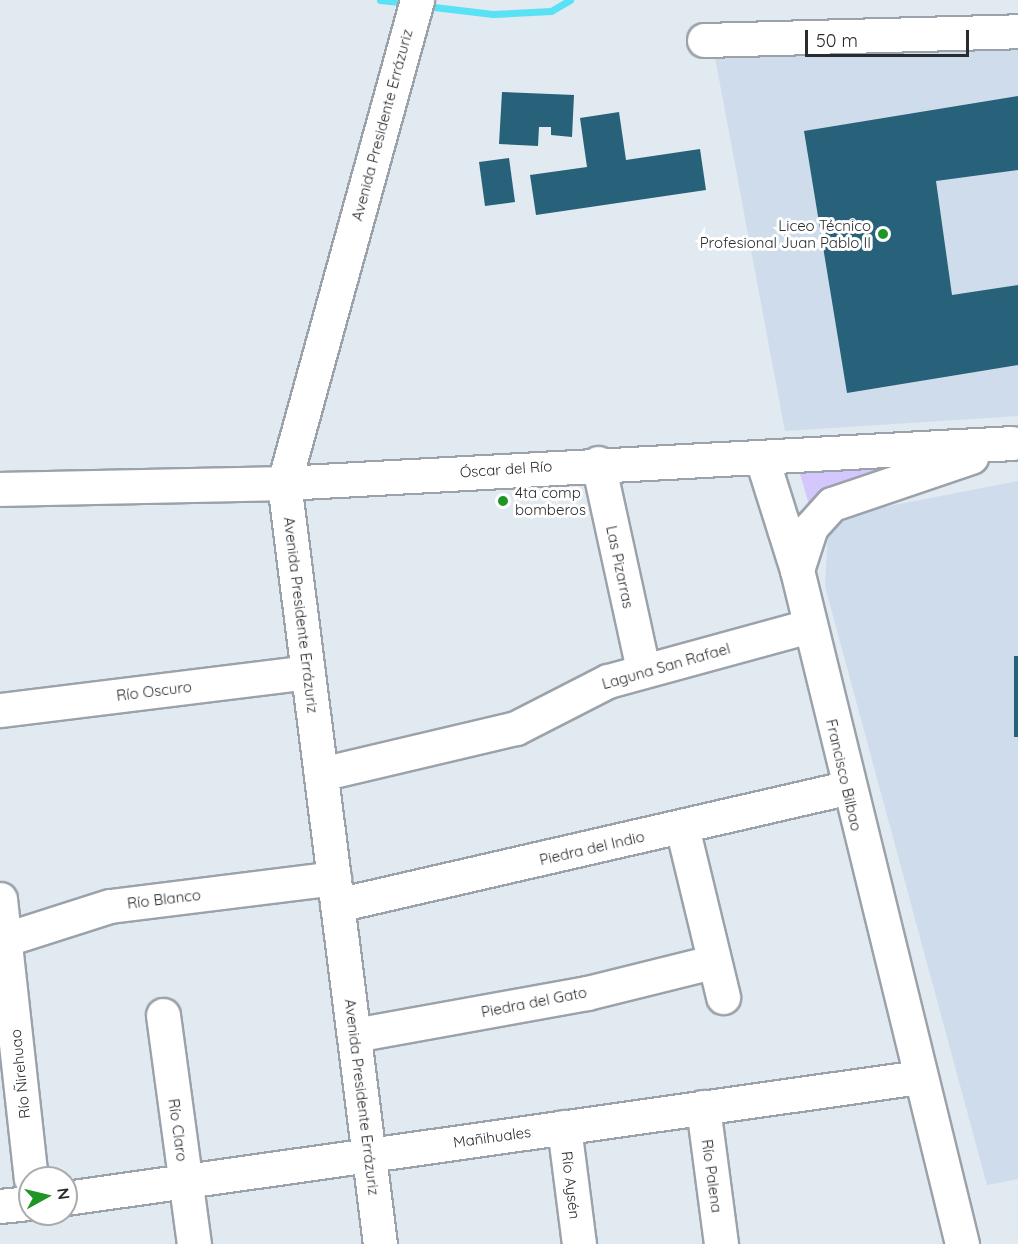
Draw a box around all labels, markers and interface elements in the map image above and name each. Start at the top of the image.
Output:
scale bar [808,18,972,56]
street label: Avenida Presidente Errázuriz [348,27,416,223]
text: 50 m [816,29,858,52]
place label: Liceo Técnico Profesional Juan Pablo II [700,216,871,251]
marker: Liceo Técnico Profesional Juan Pablo II [876,227,890,241]
street label: Óscar del Río [459,457,553,481]
place label: 4ta comp bomberos [515,483,586,518]
marker: 4ta comp bomberos [496,494,510,508]
street label: Avenida Presidente Errázuriz [280,516,322,714]
street label: Las Pizarras [602,524,638,610]
street label: Laguna San Rafael [600,639,732,693]
street label: Río Oscuro [115,677,193,705]
street label: Francisco Bilbao [822,717,866,833]
street label: Piedra del Indio [538,827,646,869]
street label: Río Blanco [126,886,202,912]
street label: Piedra del Gato [480,983,588,1021]
street label: Avenida Presidente Errázuriz [341,998,383,1196]
street label: Río Ñirehuao [6,1028,34,1120]
street label: Río Claro [165,1097,191,1163]
street label: Mañihuales [452,1123,532,1151]
street label: Río Palena [698,1138,726,1214]
street label: Río Aysén [558,1150,584,1220]
north arrow [18,1166,78,1226]
text: N [53,1187,75,1201]

